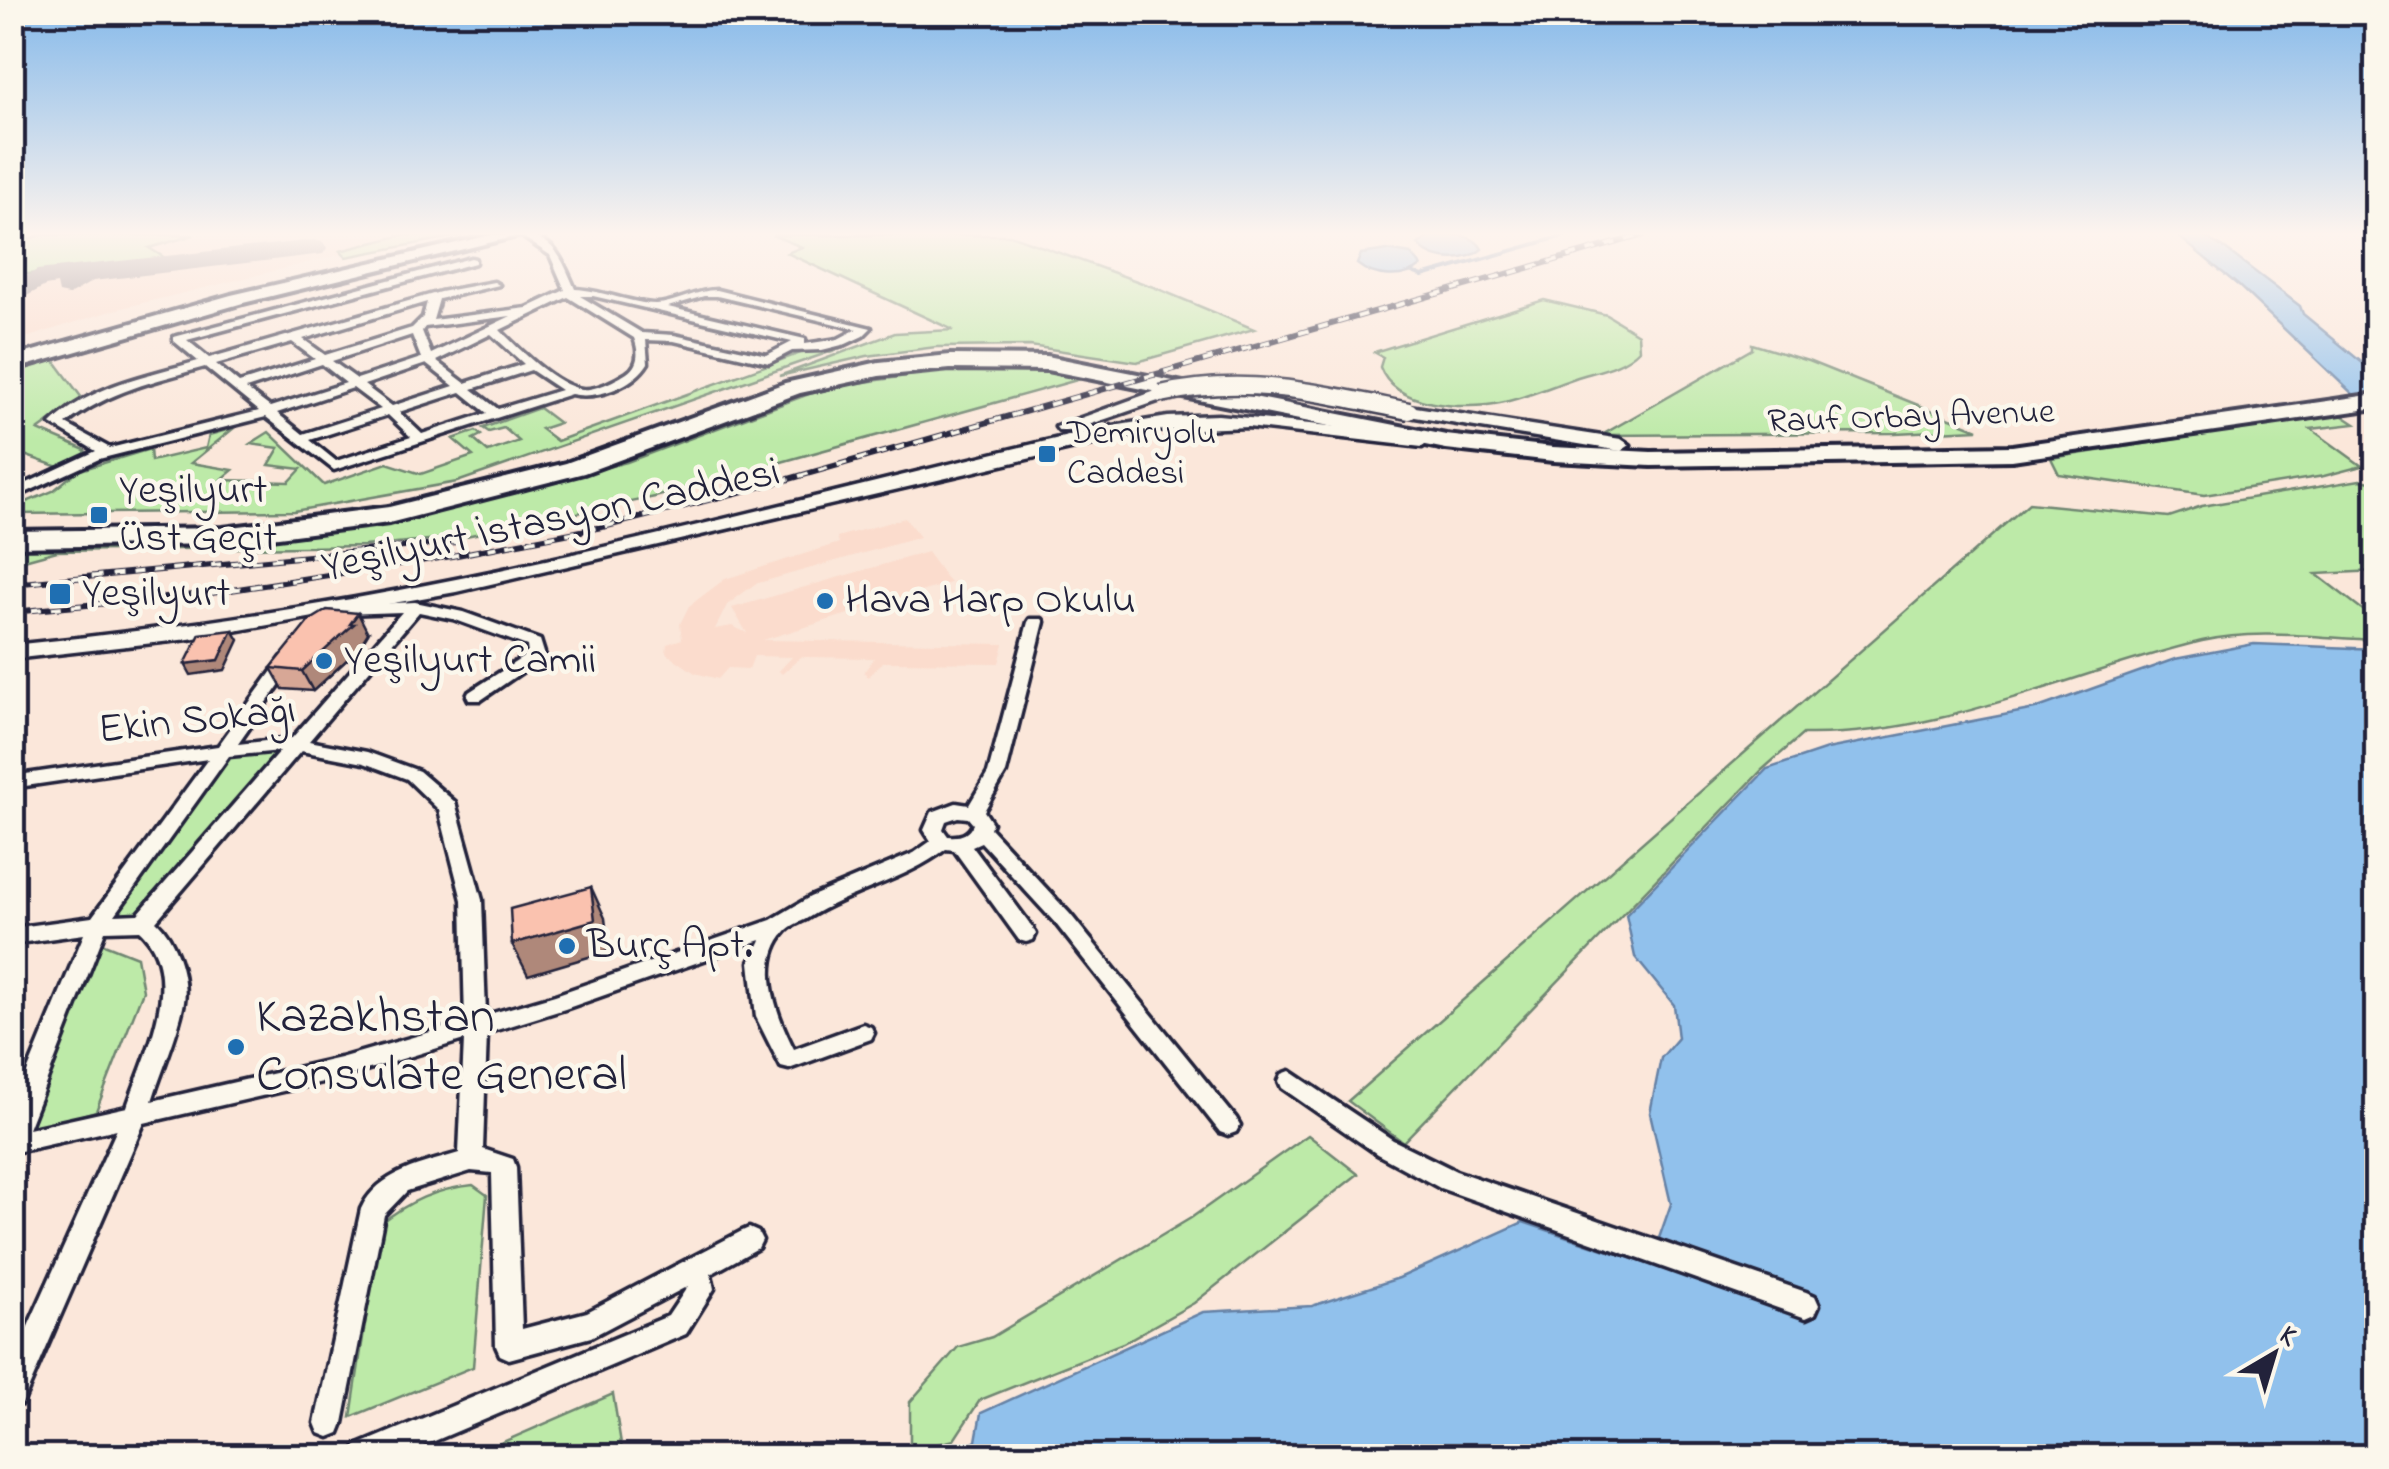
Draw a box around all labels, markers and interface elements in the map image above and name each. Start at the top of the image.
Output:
street label: Rauf Orbay Avenue [1767,387,2056,448]
place label: Demiryolu Caddesi [1066,409,1216,500]
street label: Yeşilyurt İstasyon Caddesi [316,443,786,599]
marker: Demiryolu Caddesi [1036,443,1058,465]
place label: Yeşilyurt Üst Geçit [119,461,277,570]
marker: Yeşilyurt Üst Geçit [88,504,110,526]
place label: Yeşilyurt [82,564,230,625]
place label: Hava Harp Okulu [845,571,1136,632]
marker: Yeşilyurt [47,581,73,607]
marker: Hava Harp Okulu [814,590,836,612]
place label: Yeşilyurt Camii [344,631,596,692]
marker: Yeşilyurt Camii [313,650,335,672]
street label: Ekin Sokağı [96,680,298,762]
place label: Burç Apt. [586,916,753,977]
marker: Burç Apt. [556,935,578,957]
place label: Kazakhstan Consulate General [256,982,627,1113]
marker: Kazakhstan Consulate General [225,1036,247,1058]
north arrow [2224,1304,2324,1404]
text: K [2269,1317,2306,1358]

